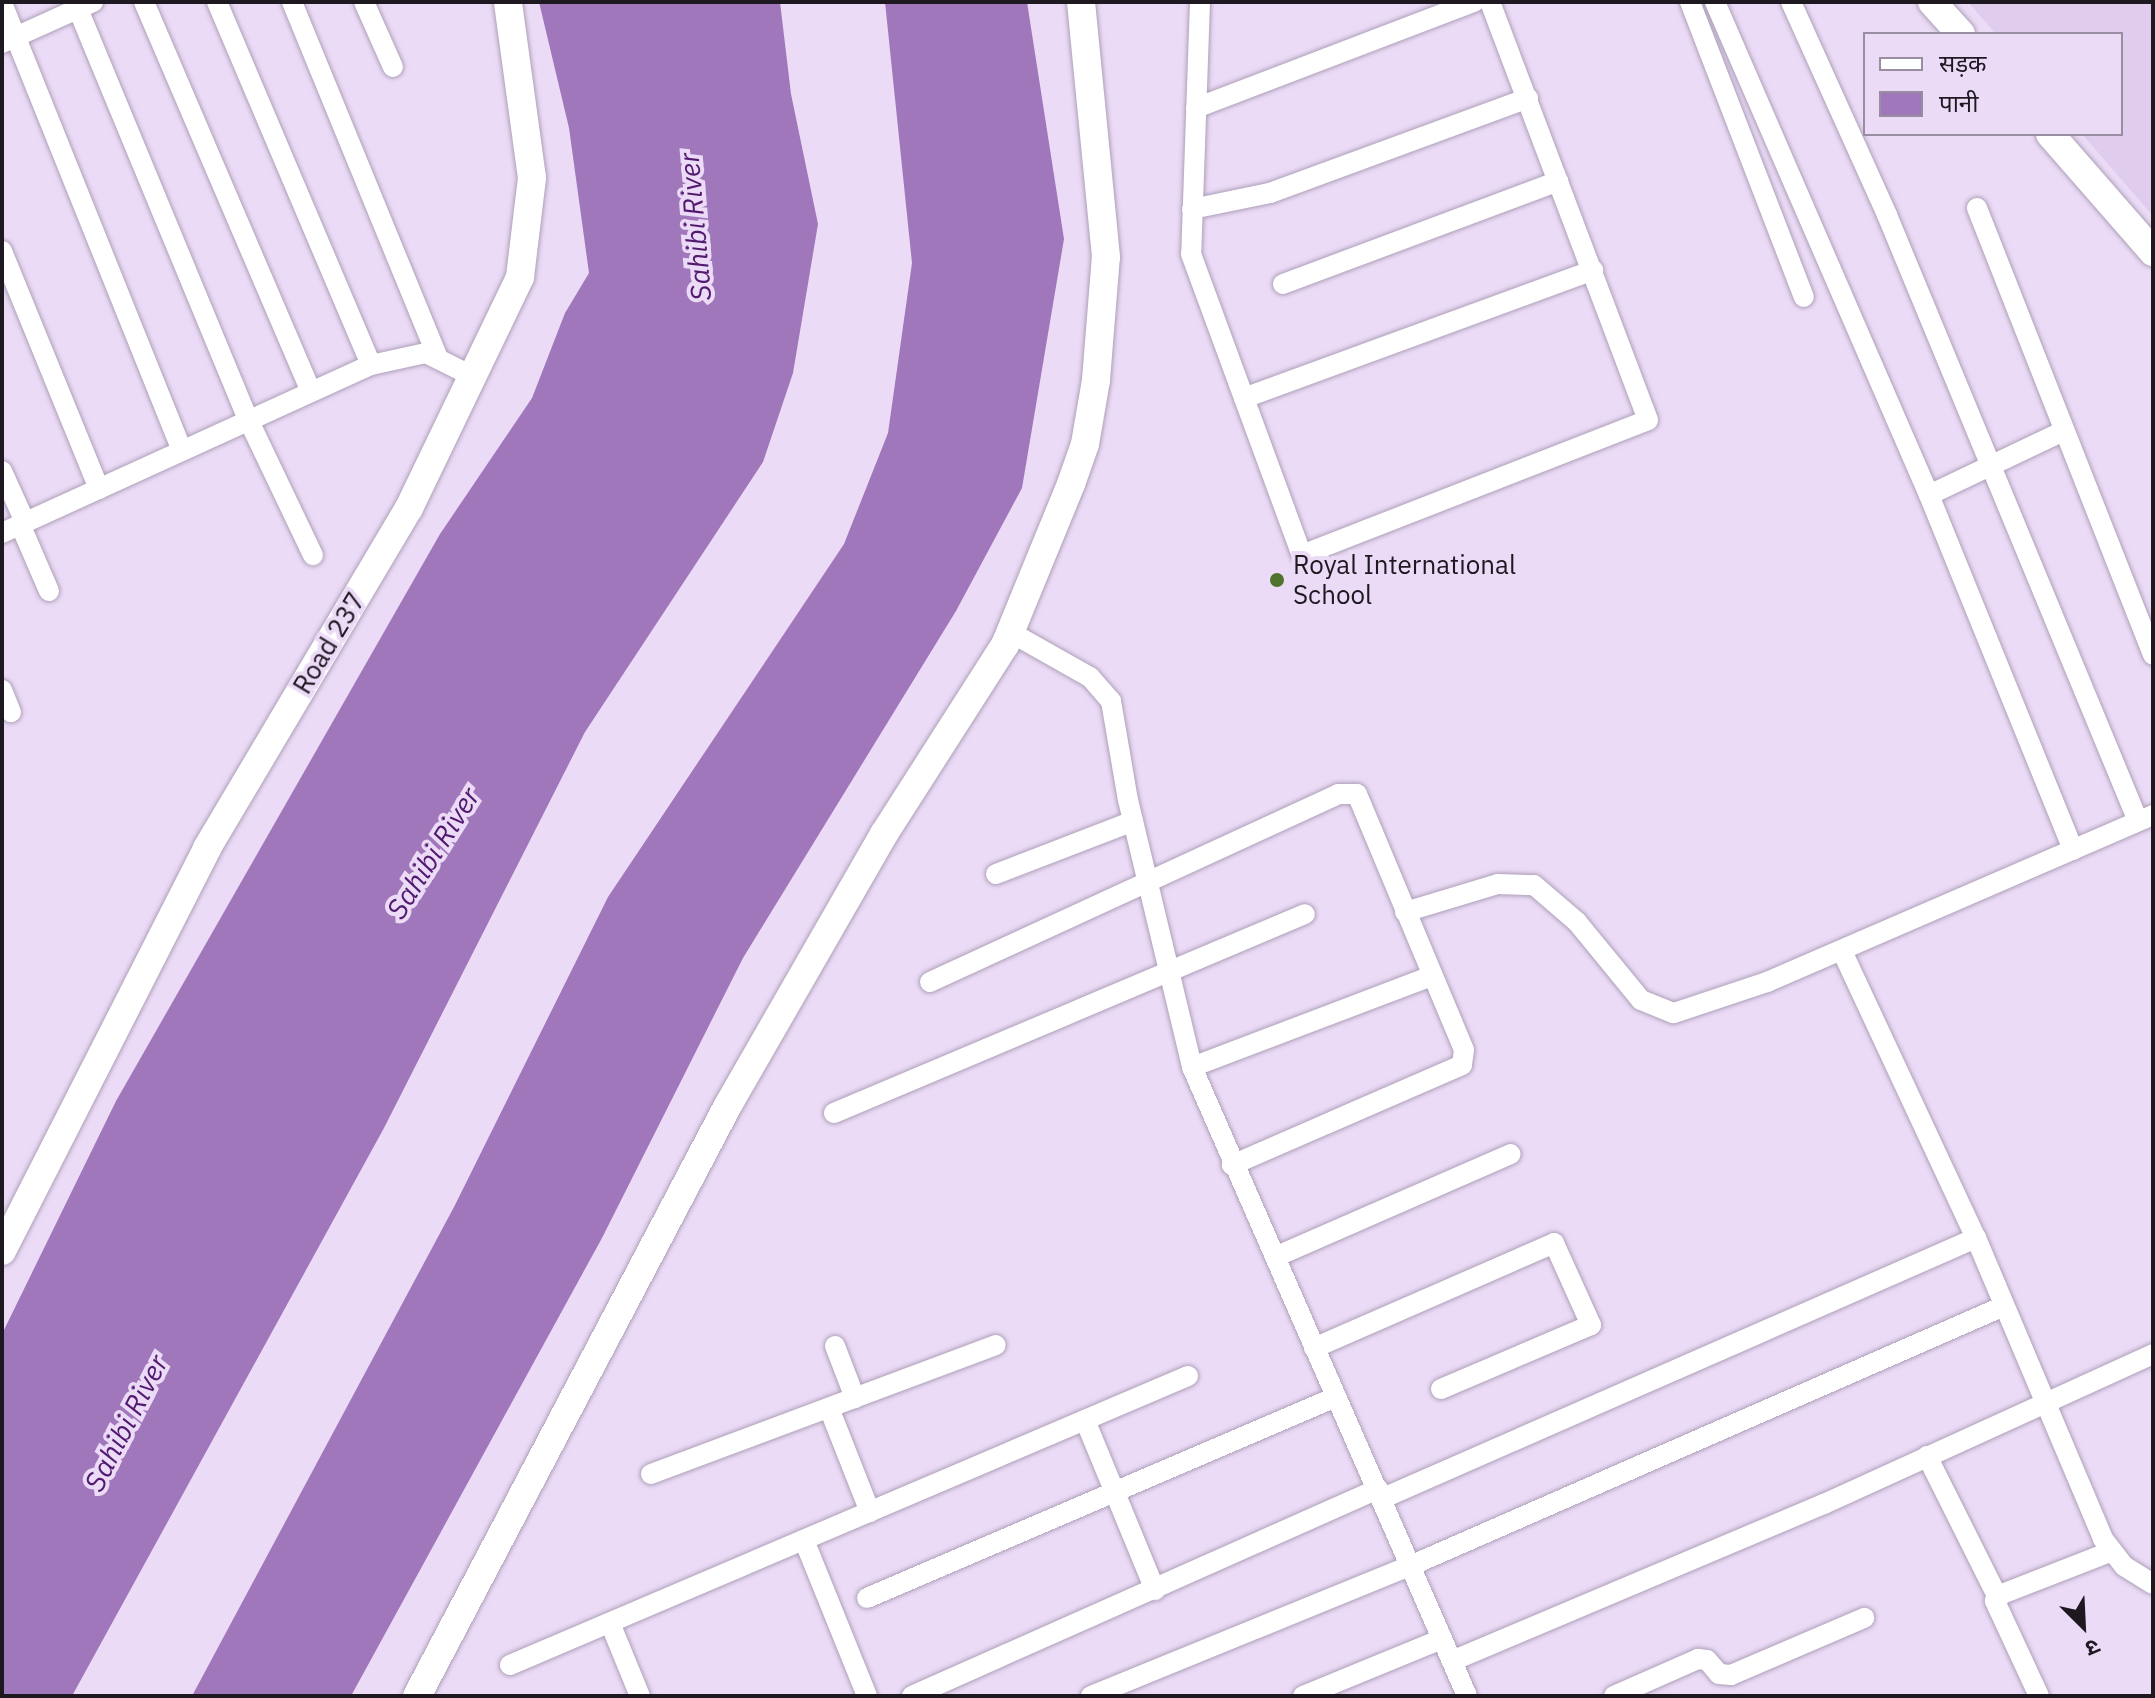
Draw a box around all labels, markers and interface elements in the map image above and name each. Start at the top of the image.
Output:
legend [1863,32,2123,136]
text: सड़क [1939,47,1987,79]
text: पानी [1939,87,1978,119]
water label: Sahibi River [672,152,718,302]
place label: Royal International School [1293,549,1516,610]
marker: Royal International School [1268,571,1286,589]
street label: Road 237 [287,587,371,699]
water label: Sahibi River [379,781,487,925]
water label: Sahibi River [77,1349,175,1497]
north arrow [2043,1586,2123,1666]
text: उ [2081,1633,2105,1664]

